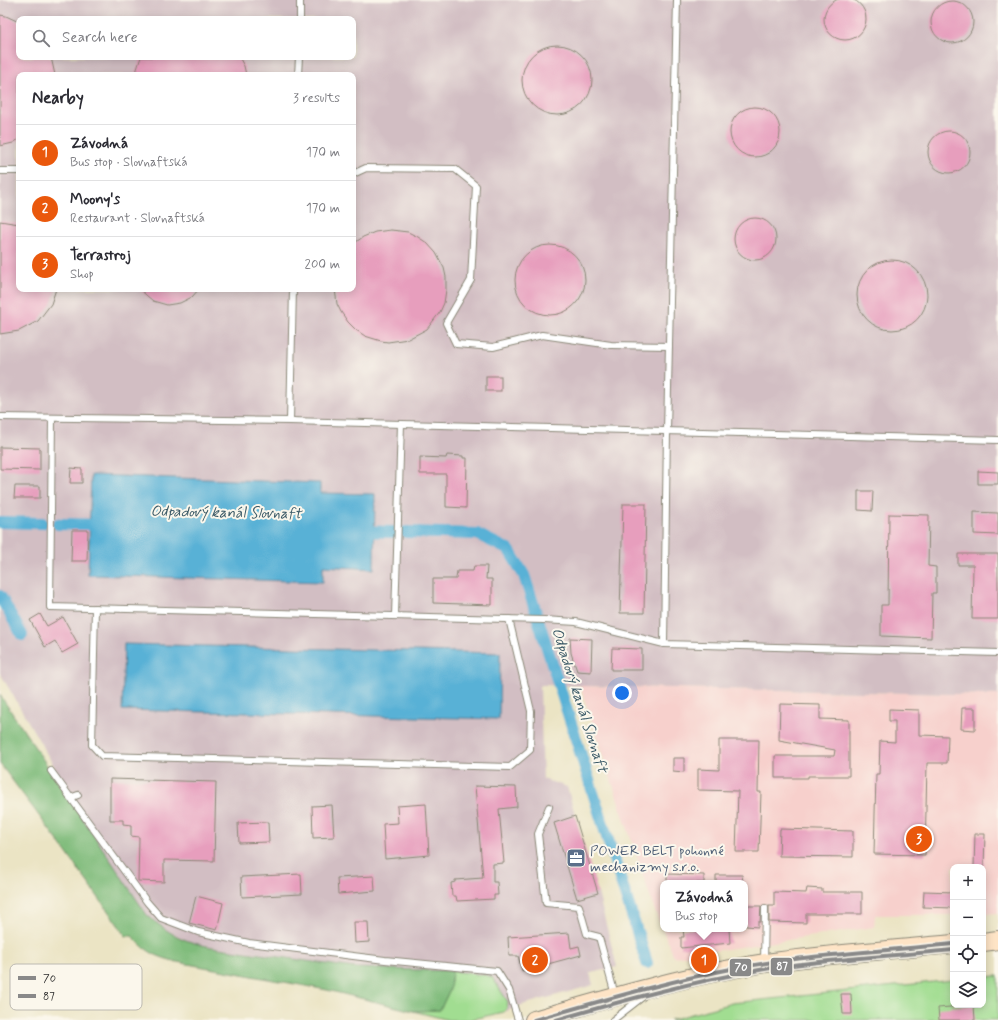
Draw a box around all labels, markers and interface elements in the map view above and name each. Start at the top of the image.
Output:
search box [16,16,356,60]
icon: search [30,27,52,49]
text: Search here [62,28,138,48]
text: Nearby [32,87,84,109]
text: 3 results [293,90,340,107]
text: Závodná [70,134,128,154]
text: 1 [42,144,48,161]
text: 170 m [306,144,340,161]
text: Bus stop · Slovnaftská [70,154,188,171]
text: Moony's [70,190,120,210]
text: 2 [42,200,48,217]
text: 170 m [306,200,340,217]
text: Restaurant · Slovnaftská [70,210,205,227]
text: Terrastroj [70,246,131,266]
text: 3 [42,256,48,273]
text: 200 m [305,256,340,273]
text: Shop [70,266,94,283]
water label: Odpadový kanál Slovnaft [150,502,304,524]
water label: Odpadový kanál Slovnaft [546,625,612,777]
your location [612,683,632,703]
pin: 3 [906,824,932,854]
place label: POWER BELT pohonné mechanizmy s.r.o. [590,842,724,876]
office icon: POWER BELT pohonné mechanizmy s.r.o. [565,847,587,869]
map controls [950,864,986,1008]
button: + [950,864,986,900]
popup [660,880,748,932]
text: Závodná [675,888,733,908]
button: − [950,900,986,936]
text: Bus stop [675,908,718,925]
button: locate [950,936,986,972]
pin: 2 [522,945,548,975]
pin: 1 [691,945,717,975]
line badge: 87 [770,957,793,976]
line badge: 70 [729,958,752,977]
text: 87 [776,960,788,974]
text: 70 [735,961,747,975]
legend [10,964,142,1010]
text: 70 [43,972,56,986]
button: layers [950,972,986,1008]
text: 87 [43,990,55,1004]

